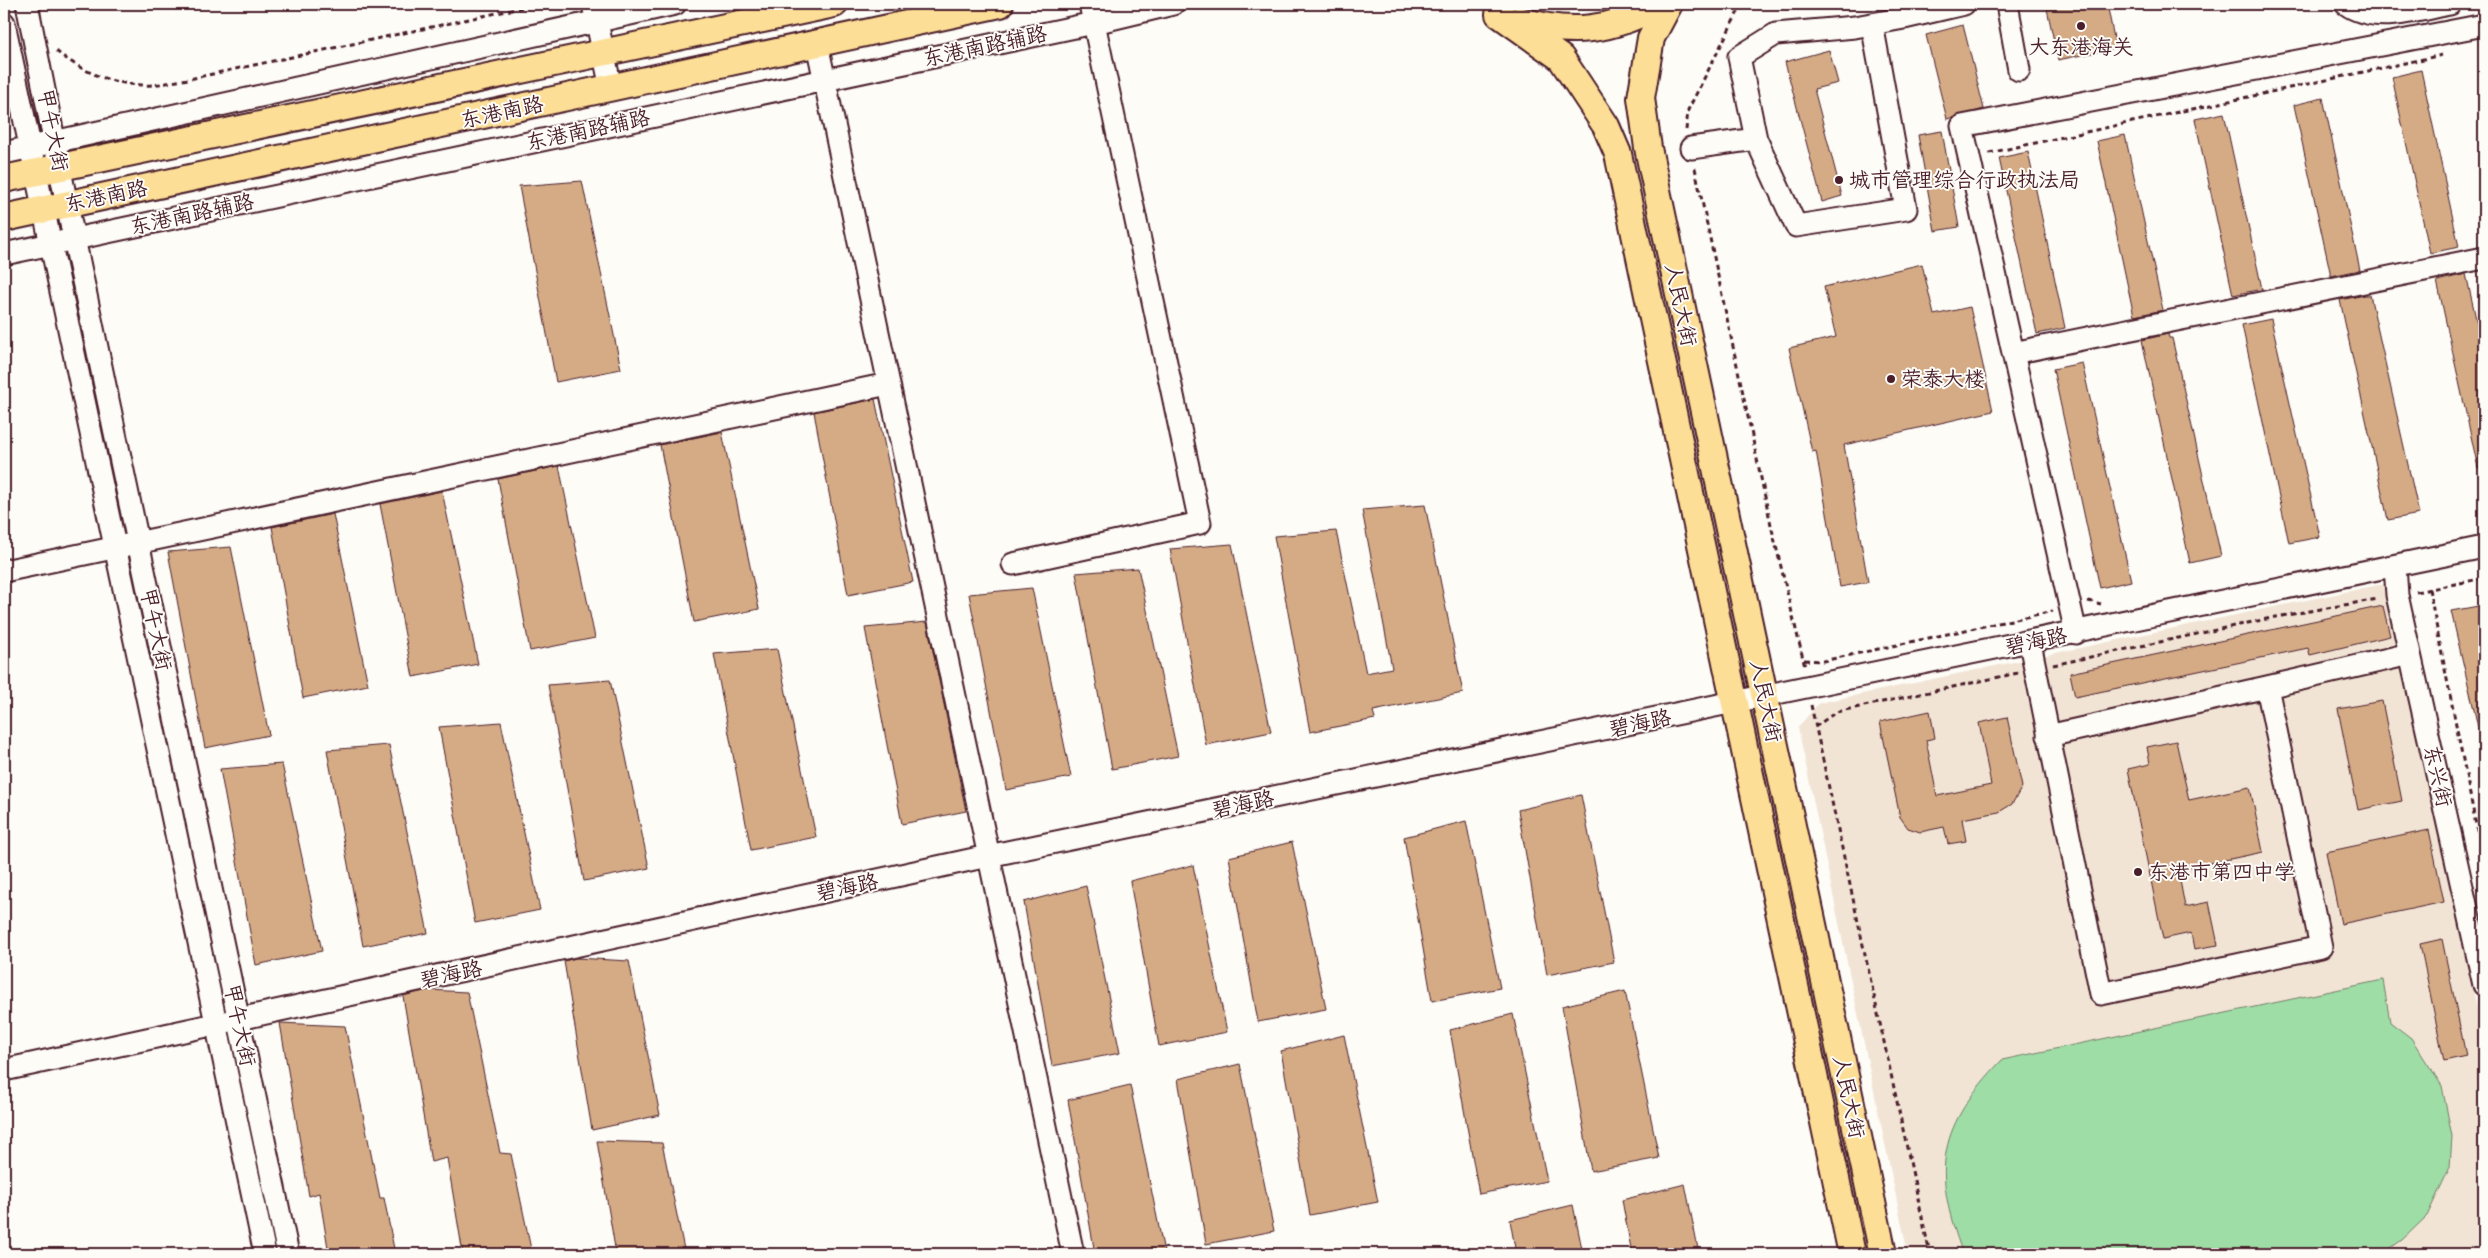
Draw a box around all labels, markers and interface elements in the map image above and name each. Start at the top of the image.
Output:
street label: 东港南路辅路 [921,20,1049,72]
marker: 大东港海关 [2075,20,2087,32]
place label: 大东港海关 [2029,34,2134,60]
street label: 甲午大街 [32,86,74,174]
street label: 东港南路 [458,91,546,133]
street label: 东港南路辅路 [524,104,652,156]
place label: 城市管理综合行政执法局 [1849,167,2080,193]
marker: 城市管理综合行政执法局 [1833,174,1845,186]
street label: 东港南路 [62,175,150,217]
street label: 东港南路辅路 [128,188,256,240]
street label: 人民大街 [1660,261,1702,349]
place label: 荣泰大楼 [1901,366,1985,392]
marker: 荣泰大楼 [1885,373,1897,385]
street label: 甲午大街 [135,585,177,673]
street label: 碧海路 [2002,622,2070,660]
street label: 人民大街 [1745,657,1787,745]
street label: 碧海路 [1606,704,1674,742]
street label: 东兴街 [2418,742,2458,810]
street label: 碧海路 [1209,785,1277,823]
place label: 东港市第四中学 [2148,859,2295,885]
marker: 东港市第四中学 [2132,866,2144,878]
street label: 碧海路 [813,868,881,906]
street label: 碧海路 [417,955,485,993]
street label: 甲午大街 [219,981,261,1069]
street label: 人民大街 [1828,1053,1870,1141]

